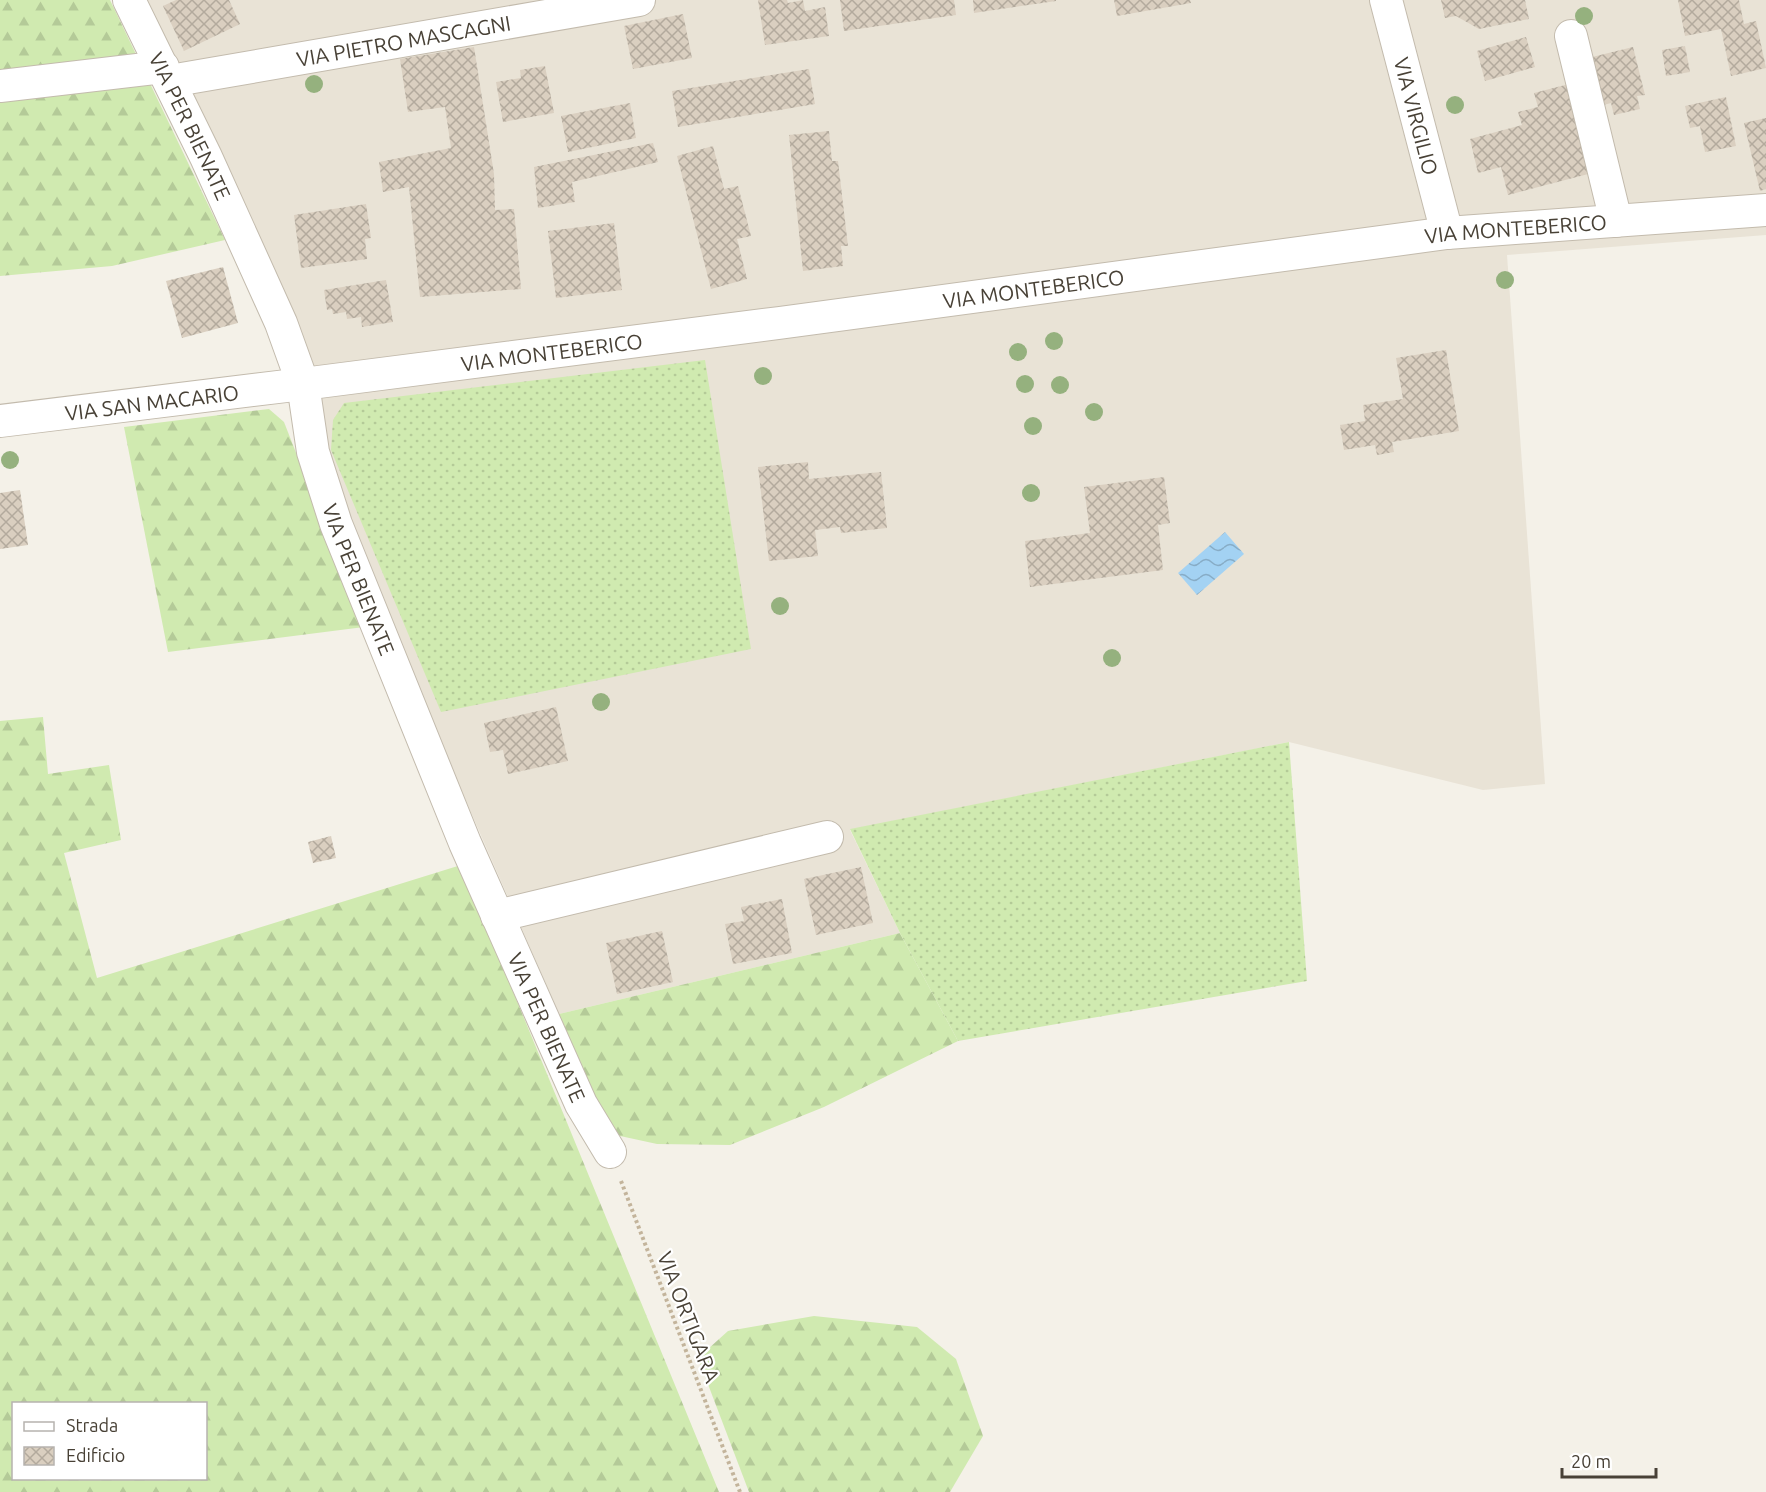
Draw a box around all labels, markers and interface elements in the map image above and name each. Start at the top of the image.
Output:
street label: VIA PIETRO MASCAGNI [294,10,513,71]
street label: VIA PER BIENATE [144,48,236,204]
street label: VIA VIRGILIO [1390,55,1443,177]
street label: VIA MONTEBERICO [1423,210,1608,248]
street label: VIA MONTEBERICO [941,265,1126,313]
street label: VIA MONTEBERICO [460,329,644,376]
street label: VIA SAN MACARIO [63,380,240,425]
street label: VIA PER BIENATE [318,501,400,659]
street label: VIA PER BIENATE [503,949,591,1106]
street label: VIA ORTIGARA [653,1248,725,1386]
legend [12,1402,207,1480]
text: Strada [66,1415,118,1435]
scale bar [1562,1441,1656,1479]
text: Edificio [66,1445,125,1465]
text: 20 m [1571,1451,1611,1471]

